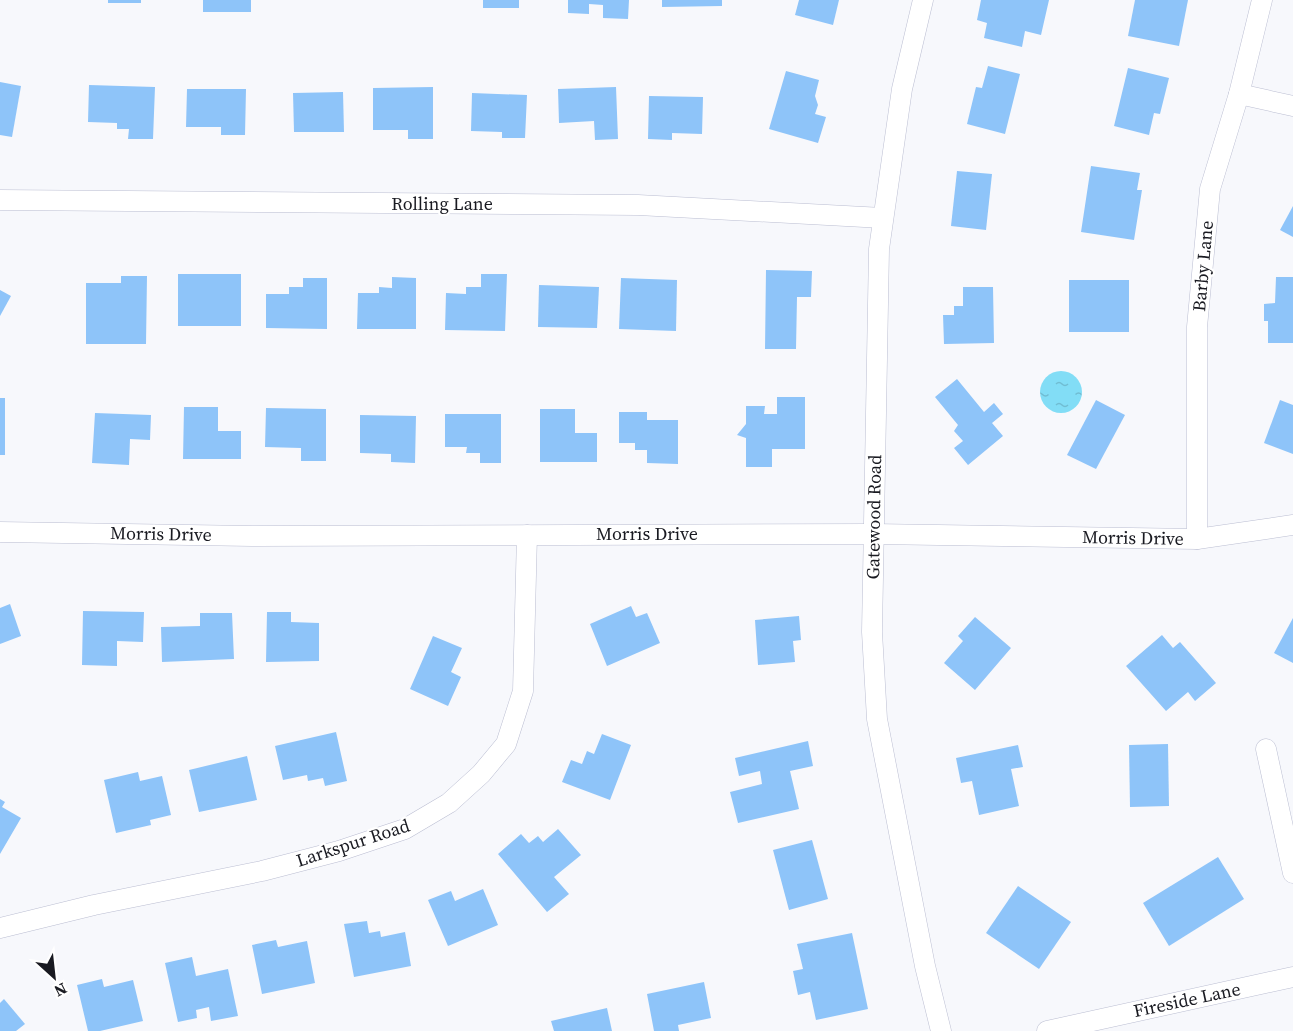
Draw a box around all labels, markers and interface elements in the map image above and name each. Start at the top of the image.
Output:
street label: Rolling Lane [391,191,493,216]
street label: Barby Lane [1186,219,1219,313]
street label: Gatewood Road [860,454,887,580]
street label: Morris Drive [110,520,212,547]
street label: Morris Drive [596,521,698,546]
street label: Morris Drive [1082,524,1184,551]
street label: Larkspur Road [293,812,413,873]
north arrow [24,947,84,1007]
street label: Fireside Lane [1131,976,1243,1023]
text: N [50,978,71,1003]

